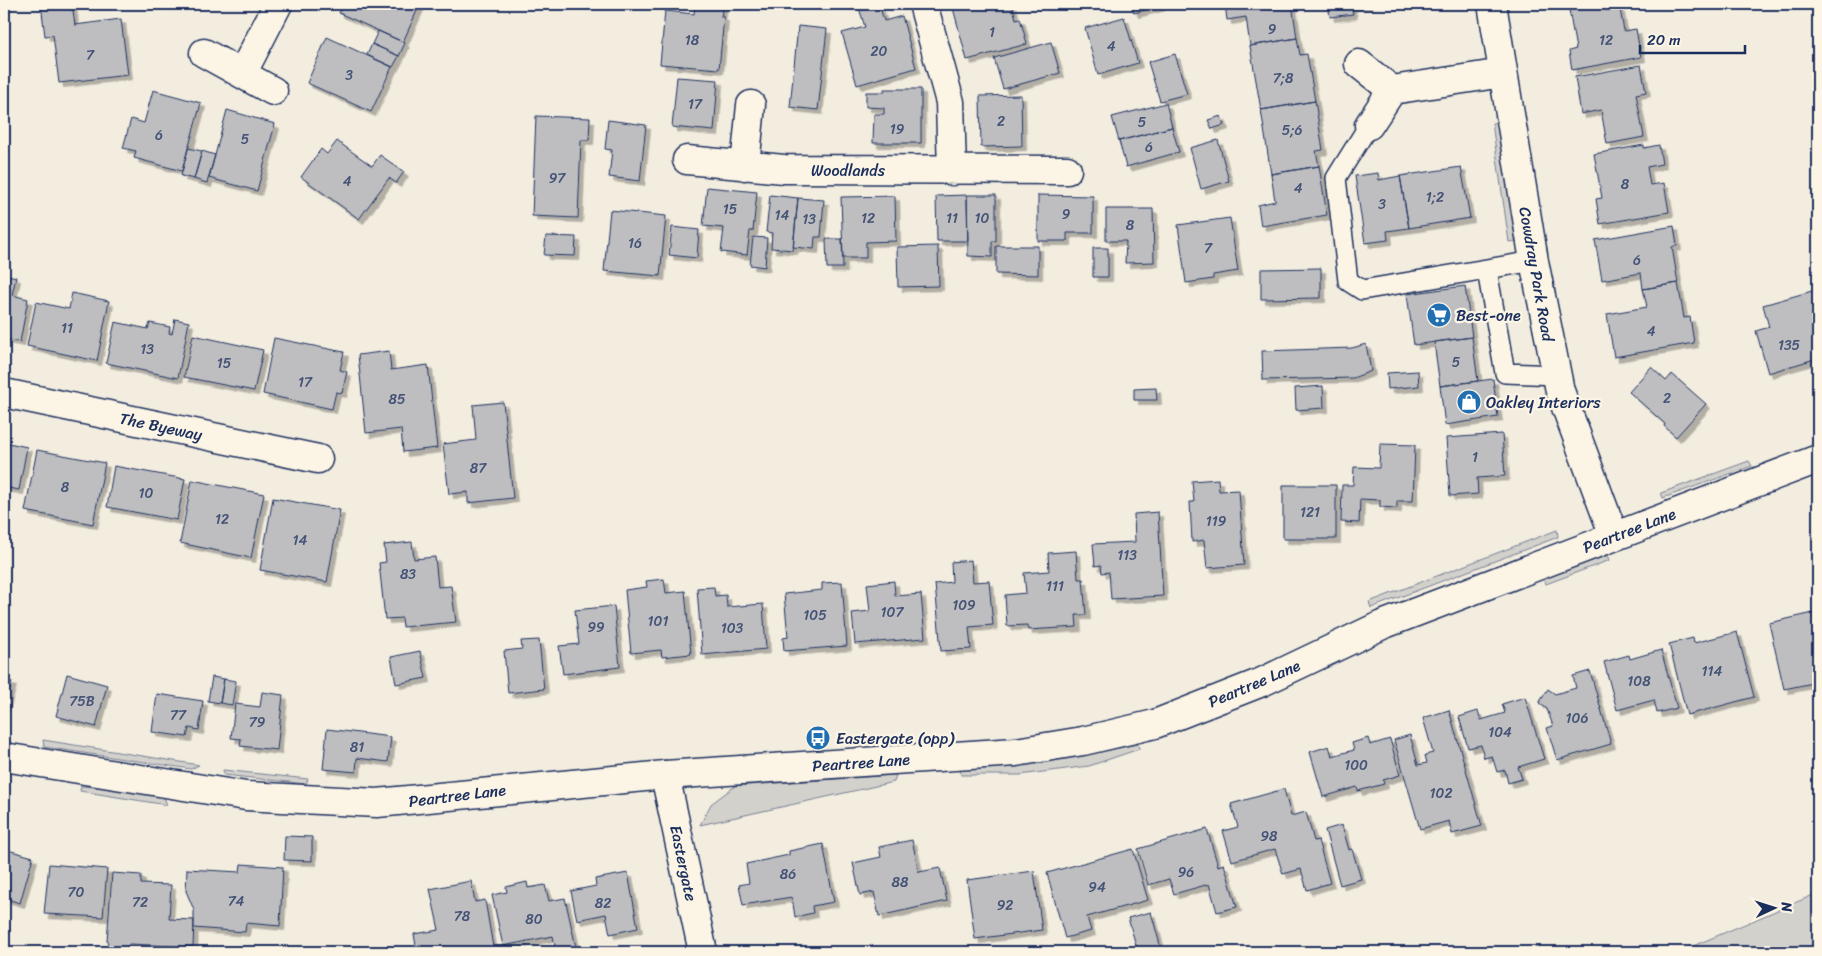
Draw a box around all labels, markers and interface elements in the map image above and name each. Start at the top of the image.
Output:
house number: 9 [1268,17,1277,42]
house number: 1 [989,20,995,45]
scale bar [1640,22,1744,54]
text: 20 m [1647,27,1681,53]
house number: 18 [685,28,700,53]
house number: 12 [1599,28,1613,53]
house number: 4 [1107,34,1116,59]
house number: 20 [871,39,888,64]
house number: 7 [86,43,95,68]
house number: 3 [345,63,353,88]
house number: 7;8 [1273,66,1294,91]
house number: 17 [688,92,703,117]
house number: 2 [997,109,1005,134]
house number: 5 [1138,110,1147,135]
house number: 19 [890,117,905,142]
house number: 5;6 [1282,118,1302,143]
house number: 6 [155,123,163,148]
house number: 5 [241,127,250,152]
house number: 6 [1145,135,1153,160]
street label: Woodlands [811,156,886,185]
house number: 97 [549,166,566,191]
house number: 4 [343,169,352,194]
house number: 8 [1621,172,1630,197]
house number: 4 [1294,176,1303,201]
house number: 1;2 [1426,185,1444,210]
house number: 3 [1378,192,1386,217]
house number: 15 [723,197,738,222]
house number: 9 [1062,202,1071,227]
house number: 14 [775,203,790,228]
street label: Cowdray Park Road [1510,205,1563,345]
house number: 12 [861,206,875,231]
house number: 11 [946,206,958,231]
house number: 10 [975,206,990,231]
house number: 13 [802,207,816,232]
house number: 8 [1126,213,1135,238]
house number: 16 [628,231,642,256]
house number: 7 [1204,236,1213,261]
house number: 6 [1633,248,1641,273]
place label: Best-one [1456,301,1521,330]
supermarket icon: Best-one [1426,302,1452,328]
house number: 11 [61,316,73,341]
house number: 4 [1647,319,1656,344]
house number: 135 [1778,333,1801,358]
house number: 13 [140,337,154,362]
house number: 5 [1452,350,1461,375]
house number: 15 [217,351,232,376]
house number: 17 [298,370,313,395]
house number: 2 [1663,386,1671,411]
house number: 85 [389,387,406,412]
place label: Oakley Interiors [1486,388,1601,417]
shop icon: Oakley Interiors [1456,389,1482,415]
street label: The Byeway [117,404,206,450]
house number: 1 [1472,445,1478,470]
house number: 87 [470,456,487,481]
house number: 8 [61,475,70,500]
house number: 10 [139,481,154,506]
street label: Peartree Lane [1578,499,1680,562]
house number: 121 [1300,500,1320,525]
house number: 12 [215,507,229,532]
house number: 119 [1206,509,1227,534]
house number: 14 [293,528,308,553]
house number: 113 [1117,543,1137,568]
house number: 83 [400,562,416,587]
house number: 111 [1046,574,1064,599]
house number: 109 [952,593,976,618]
house number: 107 [881,600,904,625]
house number: 105 [803,603,827,628]
house number: 101 [648,609,668,634]
house number: 99 [587,615,605,640]
house number: 103 [721,616,744,641]
street label: Peartree Lane [1203,651,1305,716]
house number: 114 [1702,659,1723,684]
house number: 108 [1627,669,1651,694]
house number: 75B [69,689,95,714]
house number: 77 [170,703,187,728]
house number: 106 [1566,706,1588,731]
house number: 79 [249,710,266,735]
house number: 104 [1488,720,1512,745]
place label: Eastergate (opp) [836,724,955,753]
bus stop icon: Eastergate (opp) [805,725,831,751]
house number: 81 [350,735,364,760]
street label: Peartree Lane [811,745,911,780]
house number: 100 [1344,753,1368,778]
street label: Peartree Lane [407,775,508,816]
house number: 102 [1430,781,1452,806]
street label: Eastergate [661,822,706,904]
house number: 98 [1260,824,1278,849]
house number: 96 [1178,860,1194,885]
house number: 86 [780,862,796,887]
house number: 88 [892,870,909,895]
house number: 94 [1088,875,1106,900]
house number: 70 [68,880,85,905]
north arrow [1750,884,1800,934]
house number: 74 [228,889,245,914]
house number: 72 [132,890,148,915]
house number: 82 [595,891,611,916]
house number: 92 [997,893,1013,918]
text: N [1774,900,1799,913]
house number: 78 [454,904,471,929]
house number: 80 [525,907,543,932]

